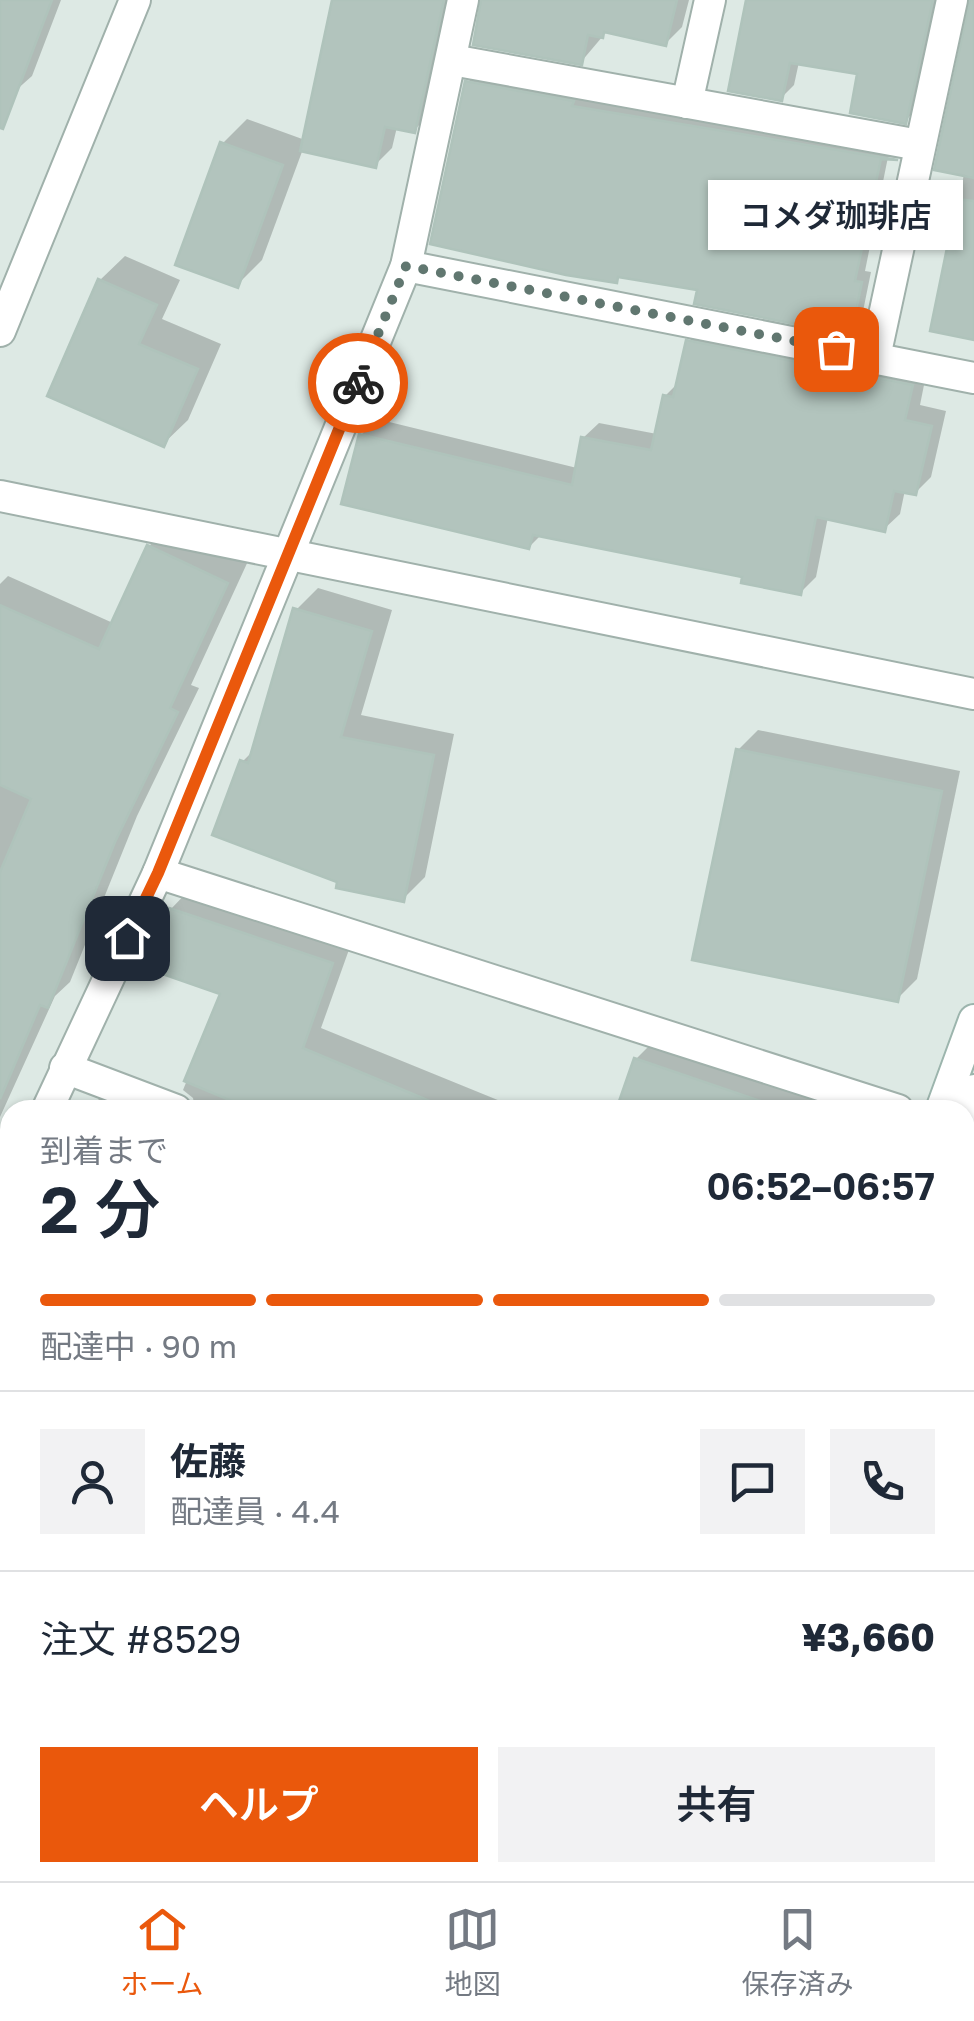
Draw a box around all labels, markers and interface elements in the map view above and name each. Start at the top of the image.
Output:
callout: コメダ珈琲店 [708,179,964,249]
text: コメダ珈琲店 [739,196,932,234]
pin [794,307,879,392]
icon: bag [809,322,864,377]
courier [308,333,408,433]
icon: bike [331,356,386,411]
pin [85,896,170,981]
icon: home [100,911,155,966]
text: 到着まで [40,1131,168,1169]
text: 06:52–06:57 [707,1163,935,1208]
text: 2 分 [40,1169,160,1247]
text: 配達中 · 90 m [40,1327,237,1365]
button: person [40,1429,145,1534]
button: chat [700,1429,805,1534]
button: phone [830,1429,935,1534]
text: 佐藤 [170,1438,246,1483]
text: 配達員 · 4.4 [170,1492,340,1530]
text: ¥3,660 [802,1614,935,1659]
text: 注文 #8529 [40,1616,242,1661]
button: ヘルプ [40,1747,478,1862]
button: 共有 [498,1747,935,1862]
tab: ホーム [120,1902,204,2002]
tab: 地図 [445,1902,501,2002]
tab: 保存済み [741,1902,854,2002]

